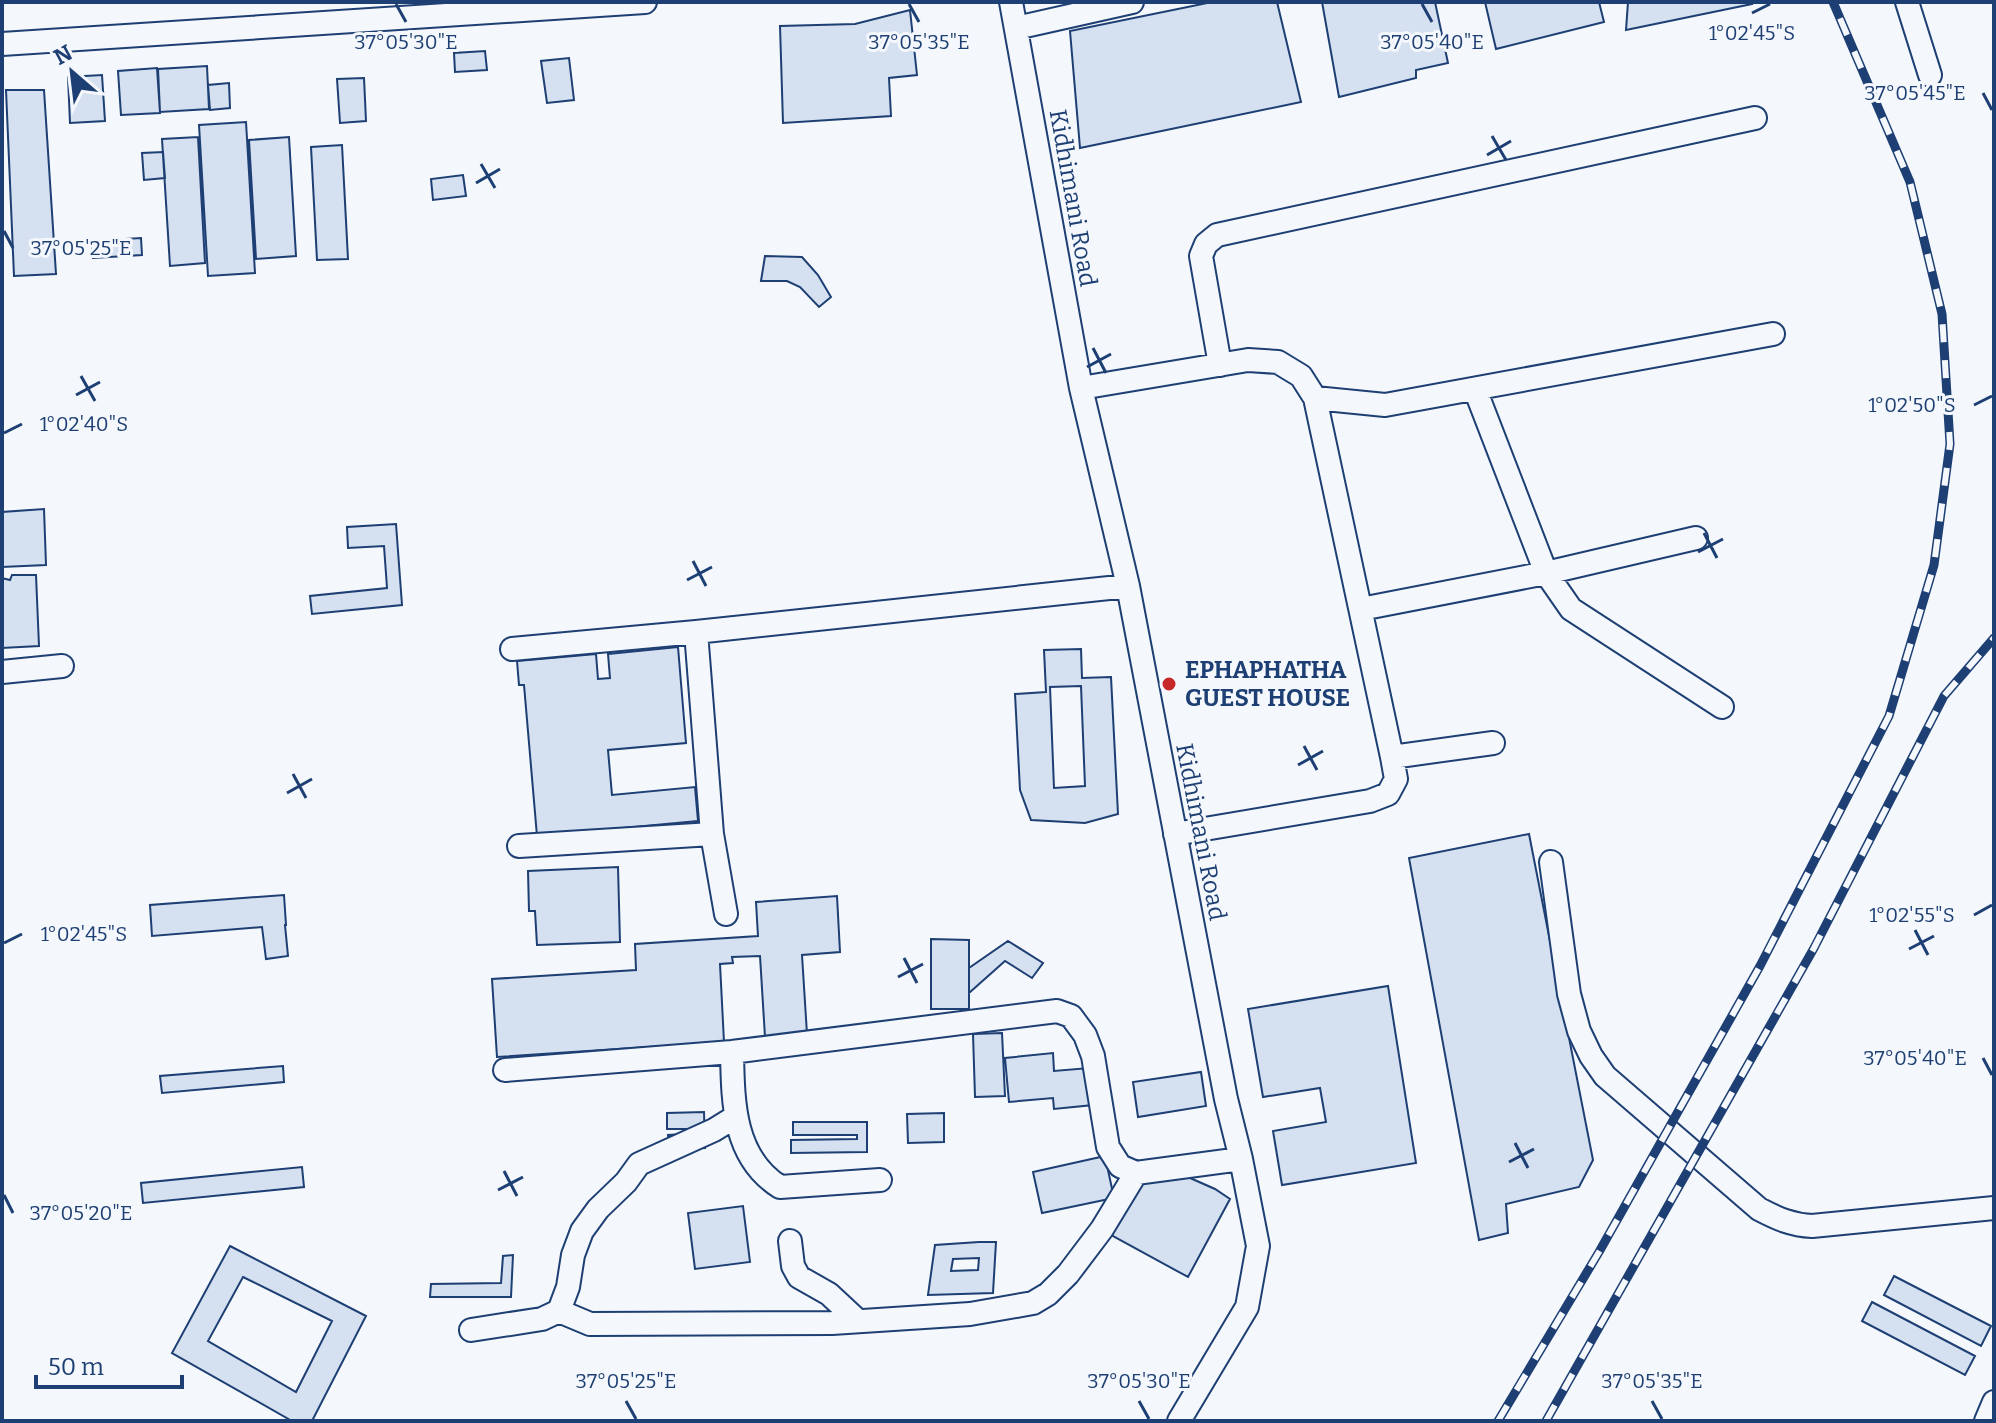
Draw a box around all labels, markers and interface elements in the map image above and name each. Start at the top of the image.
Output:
text: 1°02'45"S [1709,21,1795,45]
text: 37°05'30"E [354,30,458,54]
text: 37°05'35"E [868,30,970,54]
text: 37°05'40"E [1380,30,1484,54]
north arrow [32,32,112,112]
text: N [49,39,77,71]
text: 37°05'45"E [1864,81,1966,105]
street label: Kidhimani Road [1044,107,1102,289]
text: 37°05'25"E [31,236,131,260]
text: 1°02'50"S [1868,393,1956,417]
text: 1°02'40"S [40,412,128,436]
place label: EPHAPHATHA GUEST HOUSE [1185,656,1350,712]
marker: EPHAPHATHA GUEST HOUSE [1160,675,1178,693]
street label: Kidhimani Road [1170,741,1232,923]
text: 1°02'55"S [1869,903,1955,927]
text: 1°02'45"S [41,922,127,946]
text: 37°05'40"E [1863,1046,1967,1070]
text: 37°05'20"E [30,1201,132,1225]
scale bar [36,1339,182,1389]
text: 50 m [48,1353,104,1381]
text: 37°05'25"E [576,1369,676,1393]
text: 37°05'30"E [1087,1369,1191,1393]
text: 37°05'35"E [1601,1369,1703,1393]

